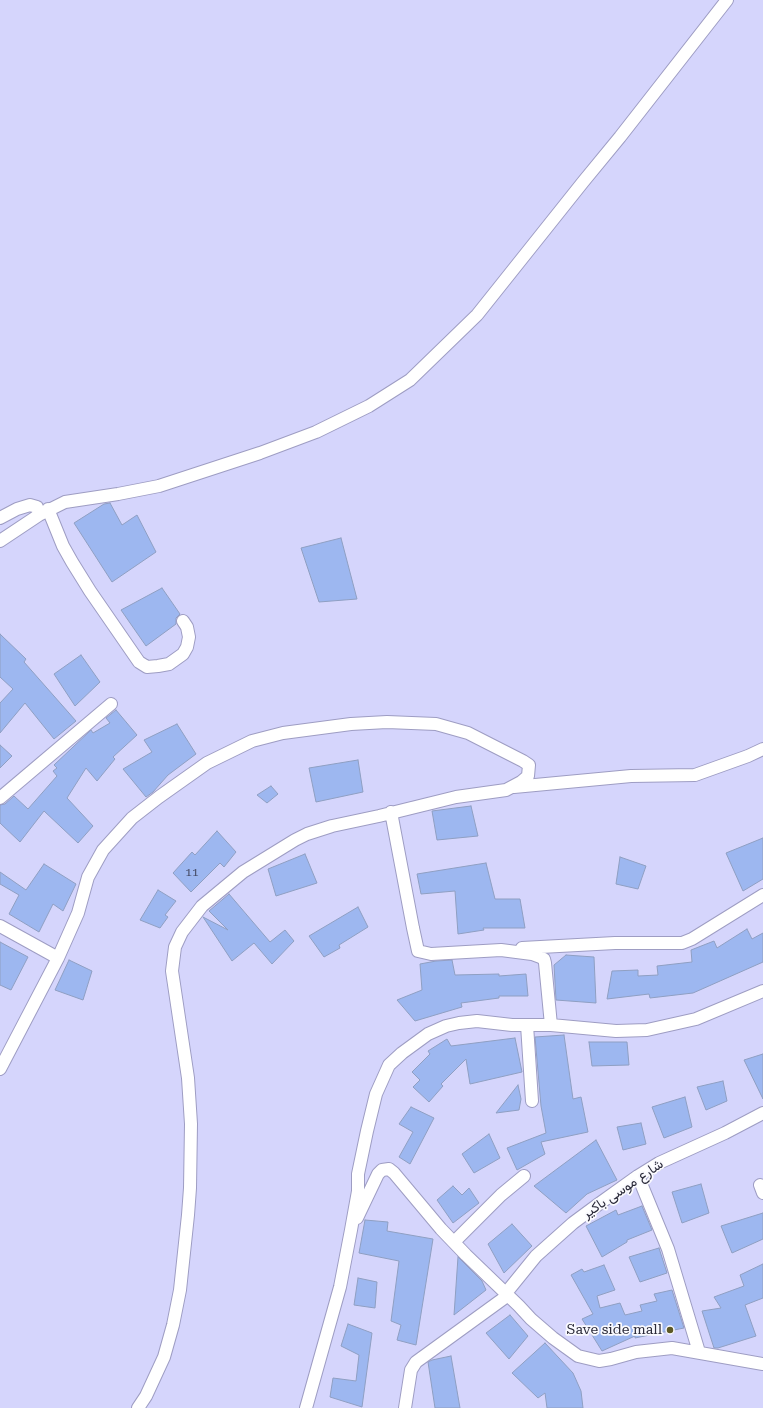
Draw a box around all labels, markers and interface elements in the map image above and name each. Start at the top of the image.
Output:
house number: 11 [185,865,199,879]
street label: شارع موسى باكير [579,1156,667,1222]
place label: Save side mall [567,1322,662,1338]
marker: Save side mall [665,1325,675,1335]

